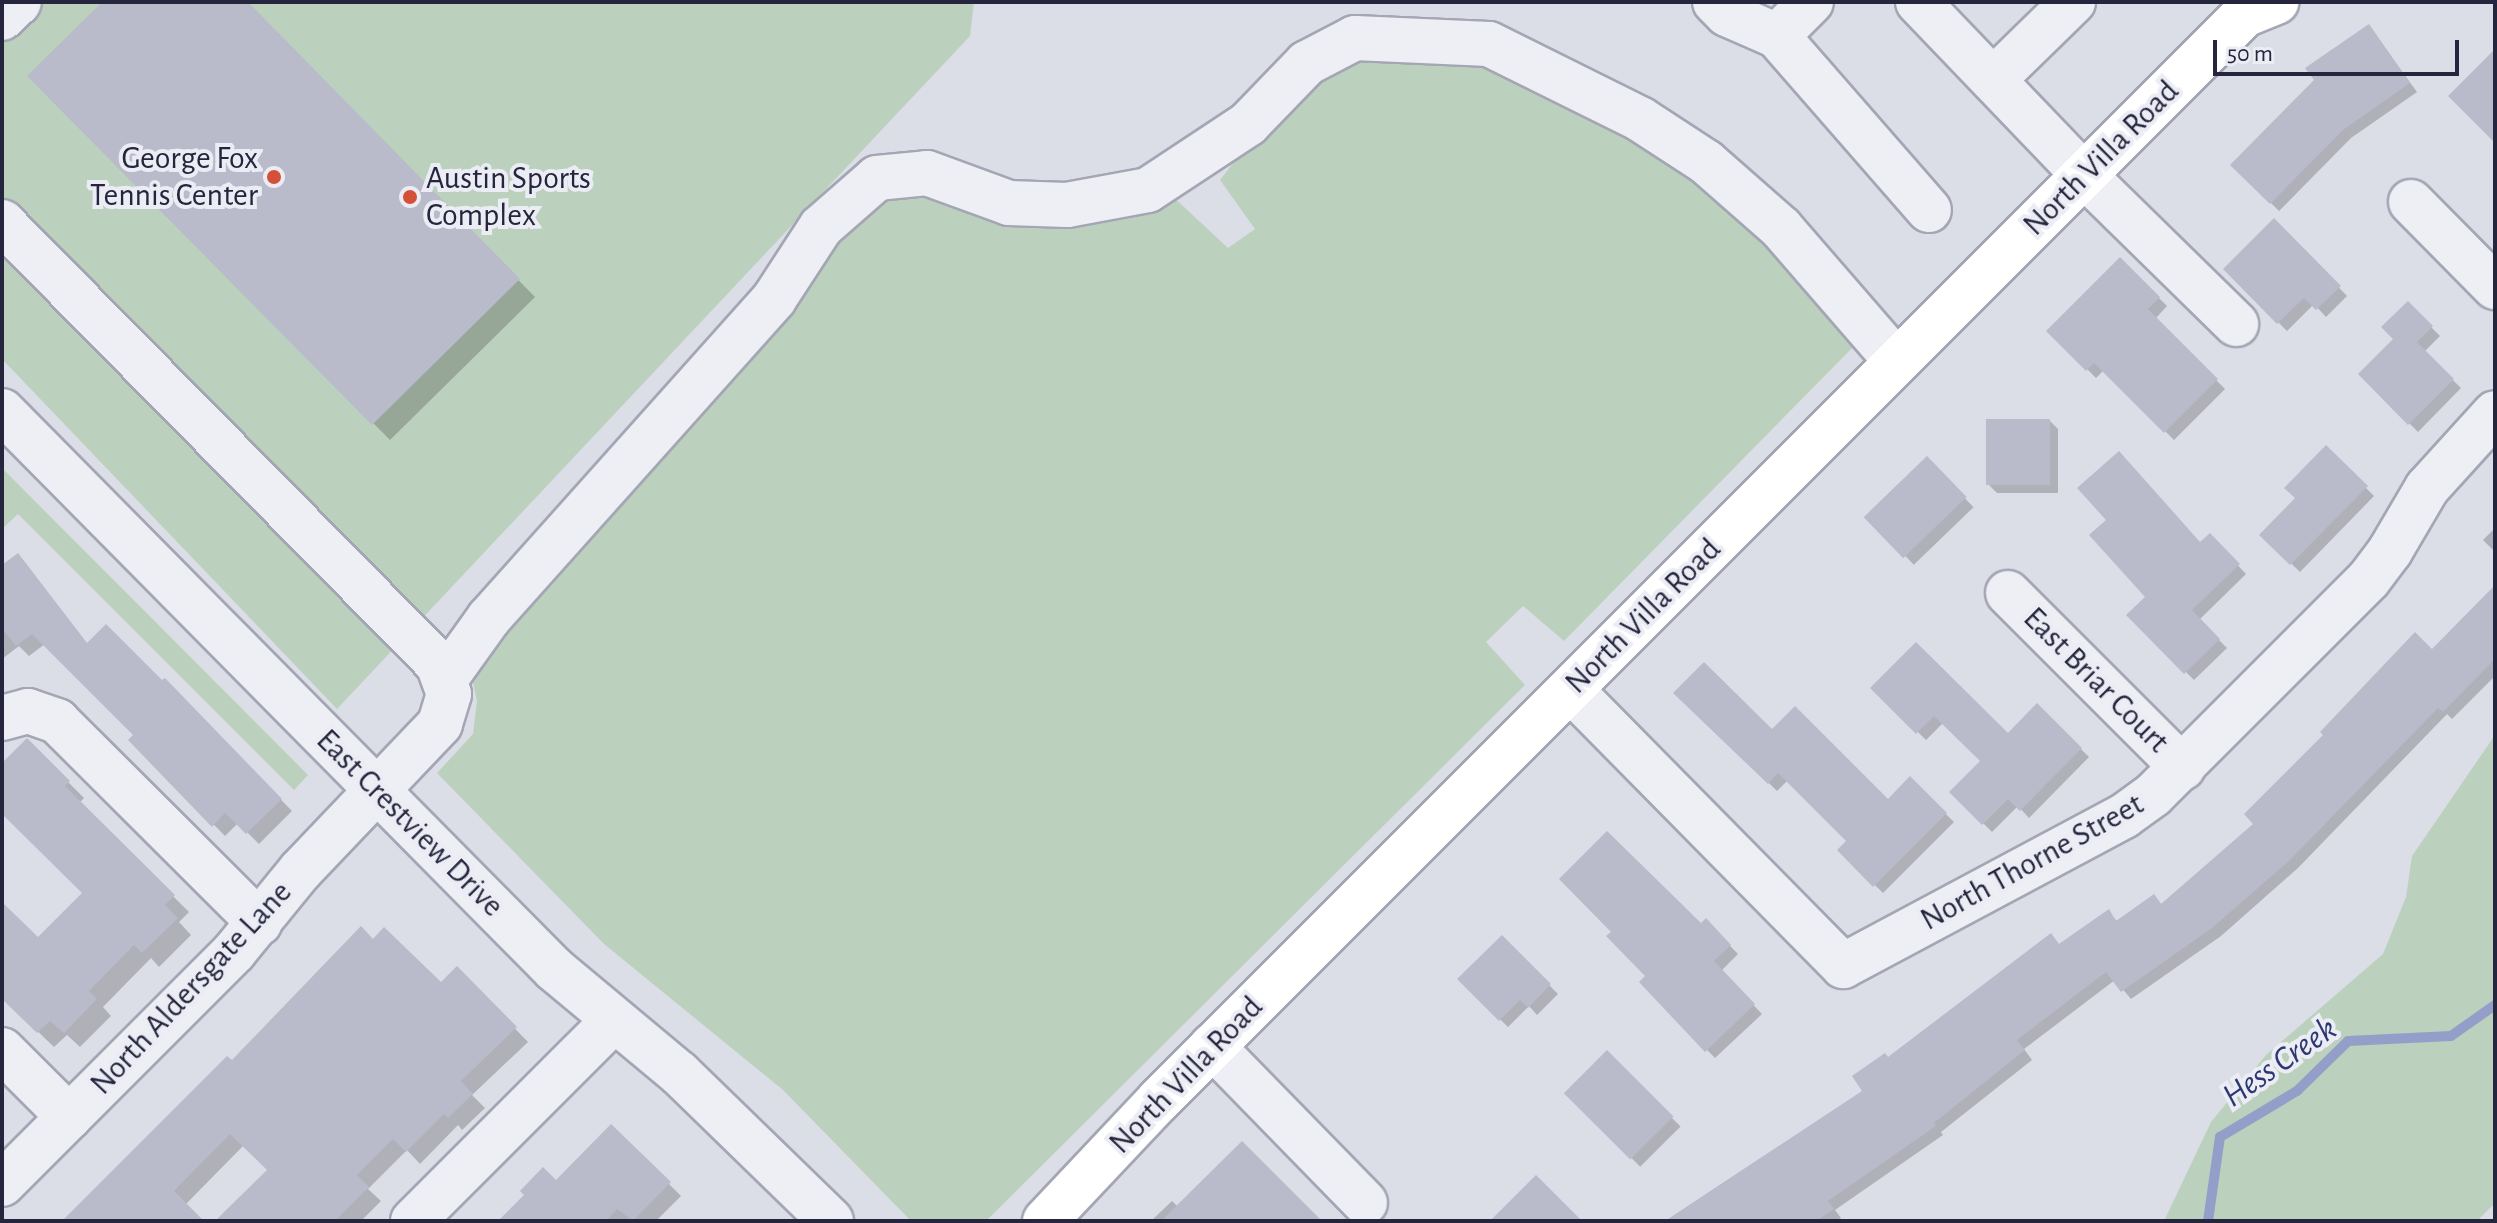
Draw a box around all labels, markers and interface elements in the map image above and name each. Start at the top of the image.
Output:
scale bar [2217,24,2463,74]
text: 50 m [2227,42,2273,66]
street label: North Villa Road [2015,72,2187,244]
place label: George Fox Tennis Center [90,140,258,215]
place label: Austin Sports Complex [426,160,591,235]
marker: George Fox Tennis Center [265,168,283,186]
marker: Austin Sports Complex [401,188,419,206]
street label: North Villa Road [1557,530,1729,702]
street label: East Briar Court [2015,599,2177,761]
street label: East Crestview Drive [308,721,512,925]
street label: North Thorne Street [1914,785,2150,939]
street label: North Aldersgate Lane [82,873,300,1103]
street label: North Villa Road [1101,988,1271,1162]
water label: Hess Creek [2215,1009,2345,1117]

